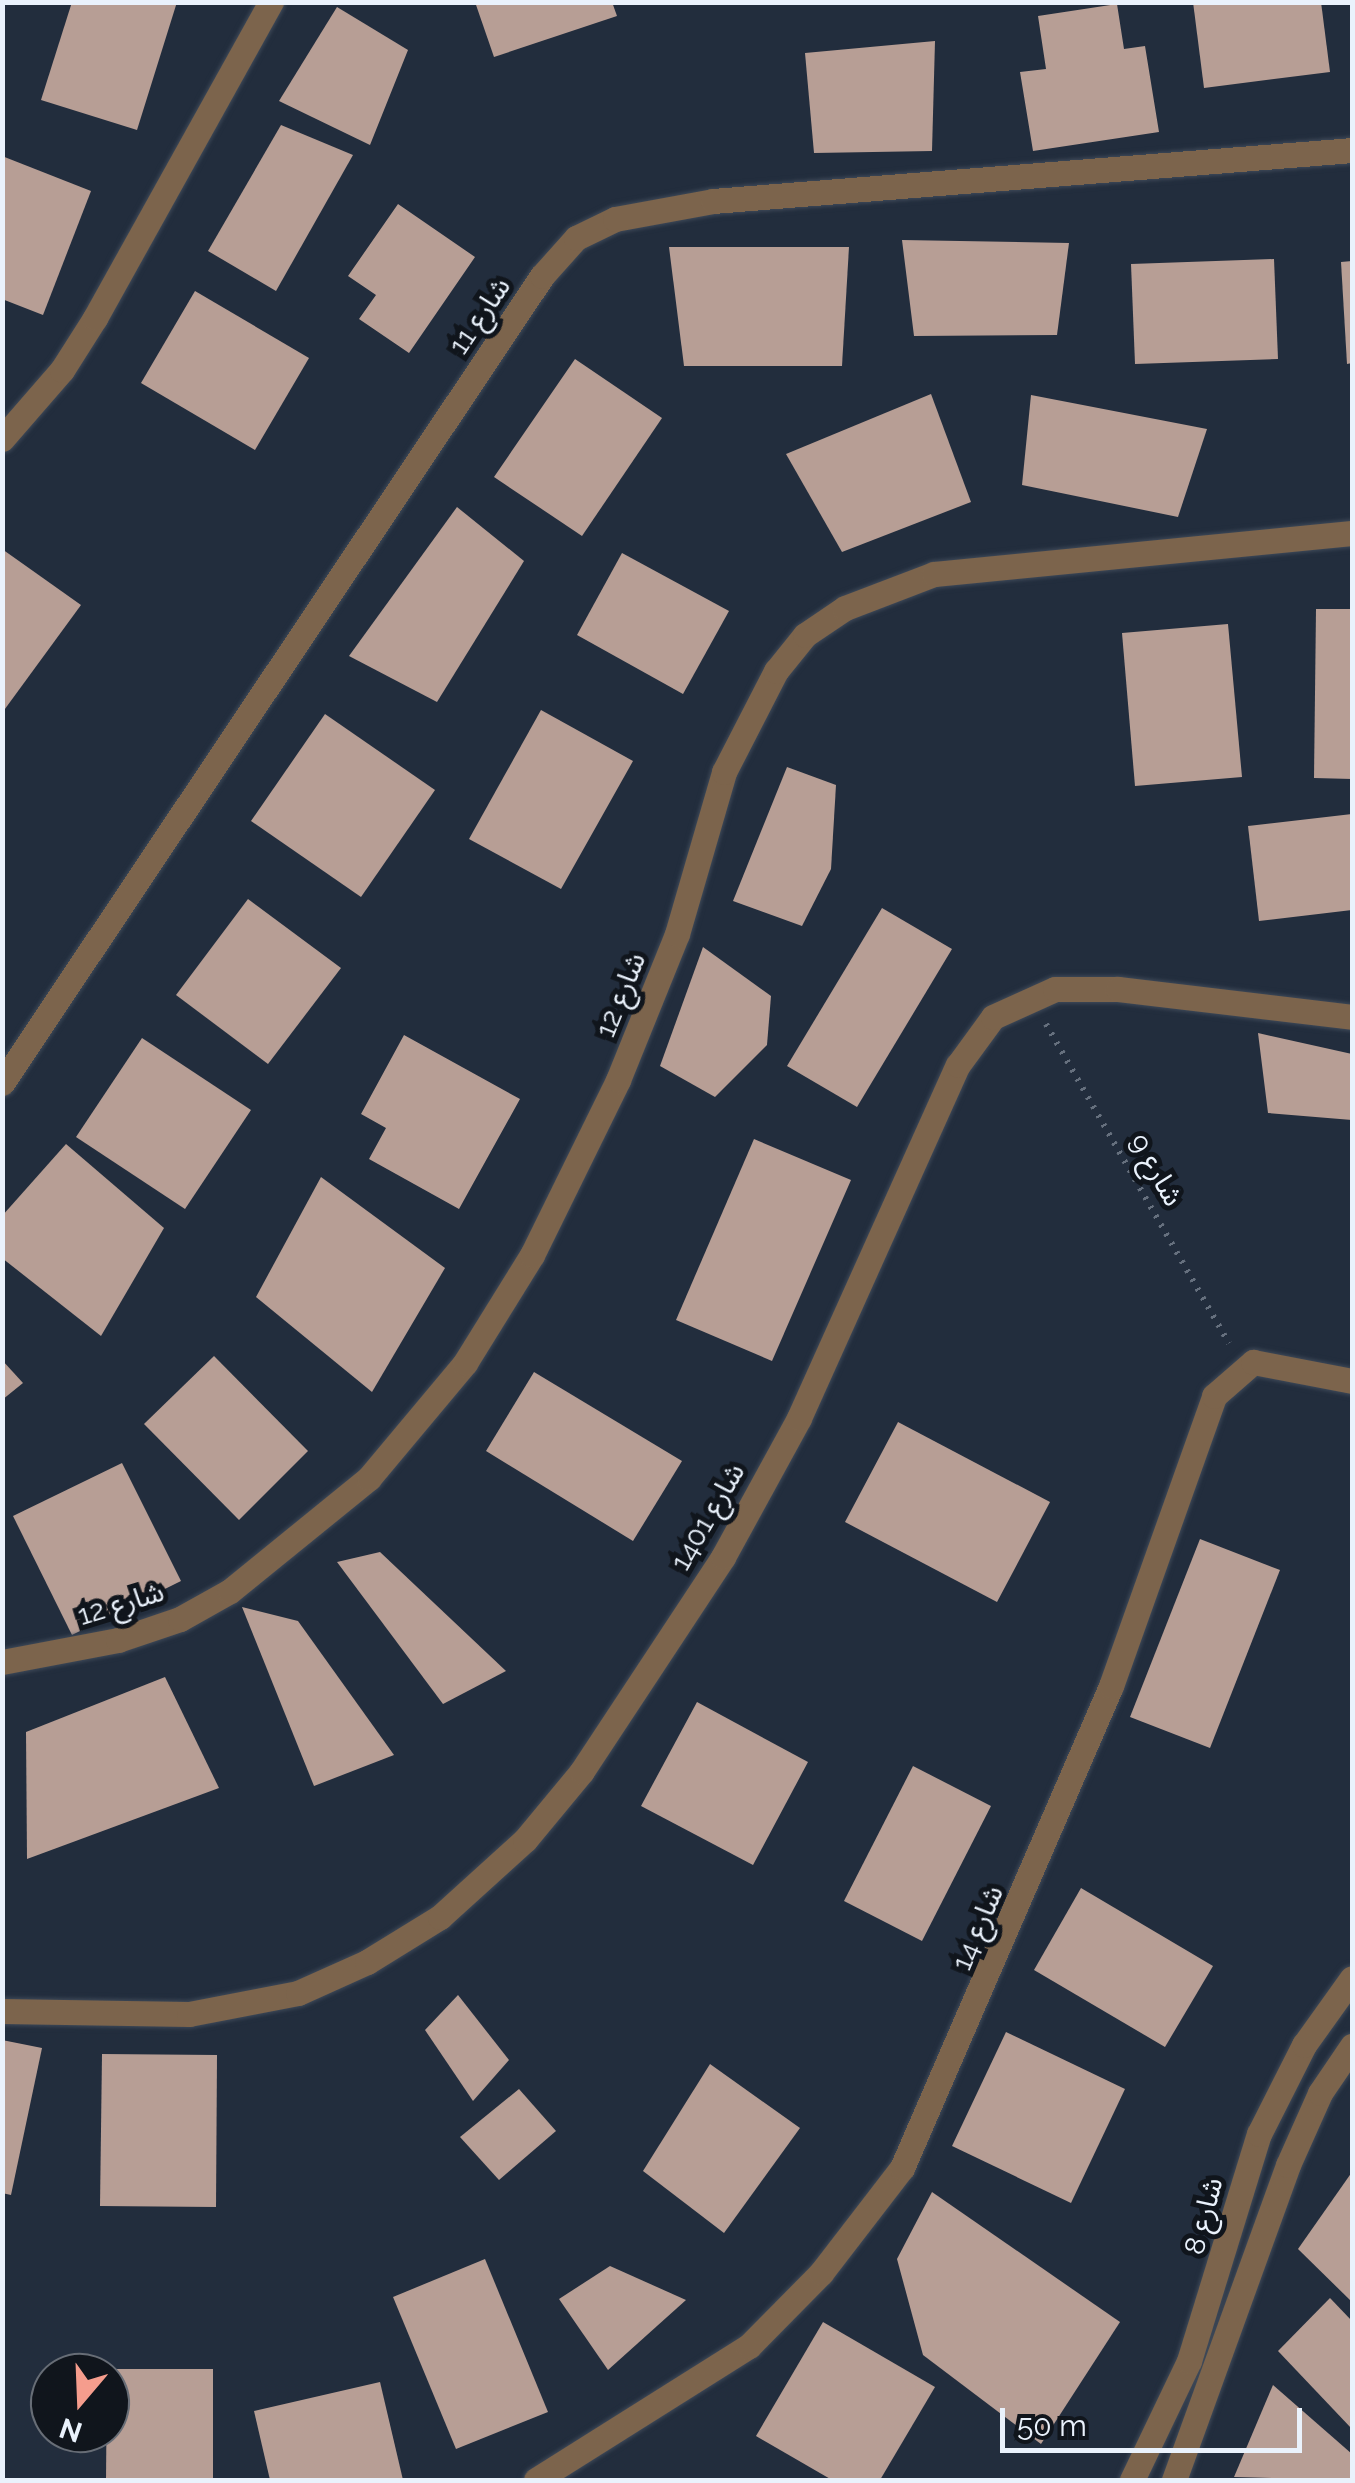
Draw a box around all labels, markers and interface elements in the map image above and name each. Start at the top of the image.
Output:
street label: شارع 11 [442,271,518,361]
street label: شارع 12 [589,948,653,1042]
street label: شارع 9 [1122,1128,1190,1212]
street label: شارع 1401 [664,1457,752,1577]
street label: شارع 12 [74,1575,168,1633]
street label: شارع 14 [945,1880,1011,1976]
street label: شارع 8 [1178,2174,1230,2258]
north arrow [30,2353,130,2453]
scale bar [1005,2388,1308,2450]
text: 50 m [1017,2408,1087,2443]
text: N [55,2411,86,2449]

